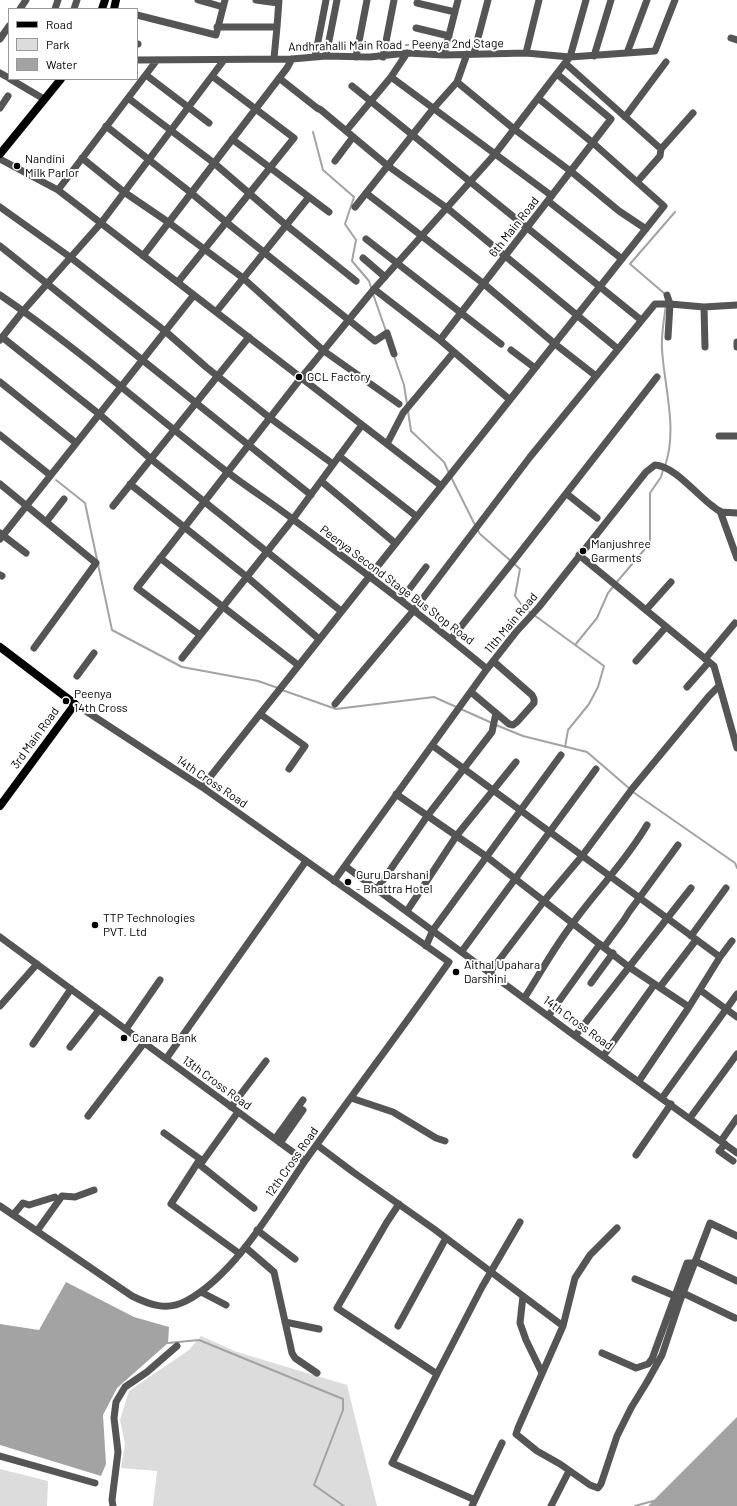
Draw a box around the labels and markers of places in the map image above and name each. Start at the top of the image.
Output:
place label: Nandini Milk Parlor [25,152,79,180]
marker: Nandini Milk Parlor [12,161,22,171]
place label: GCL Factory [307,370,371,384]
marker: GCL Factory [294,372,304,382]
place label: Manjushree Garments [591,537,651,565]
marker: Manjushree Garments [578,546,588,556]
place label: Peenya 14th Cross [74,687,128,715]
marker: Peenya 14th Cross [61,696,71,706]
place label: Guru Darshani - Bhattra Hotel [356,868,432,896]
marker: Guru Darshani - Bhattra Hotel [343,877,353,887]
place label: TTP Technologies PVT. Ltd [103,911,195,939]
marker: TTP Technologies PVT. Ltd [90,920,100,930]
place label: Aithal Upahara Darshini [464,958,540,986]
marker: Aithal Upahara Darshini [451,967,461,977]
place label: Canara Bank [132,1031,197,1045]
marker: Canara Bank [119,1033,129,1043]

